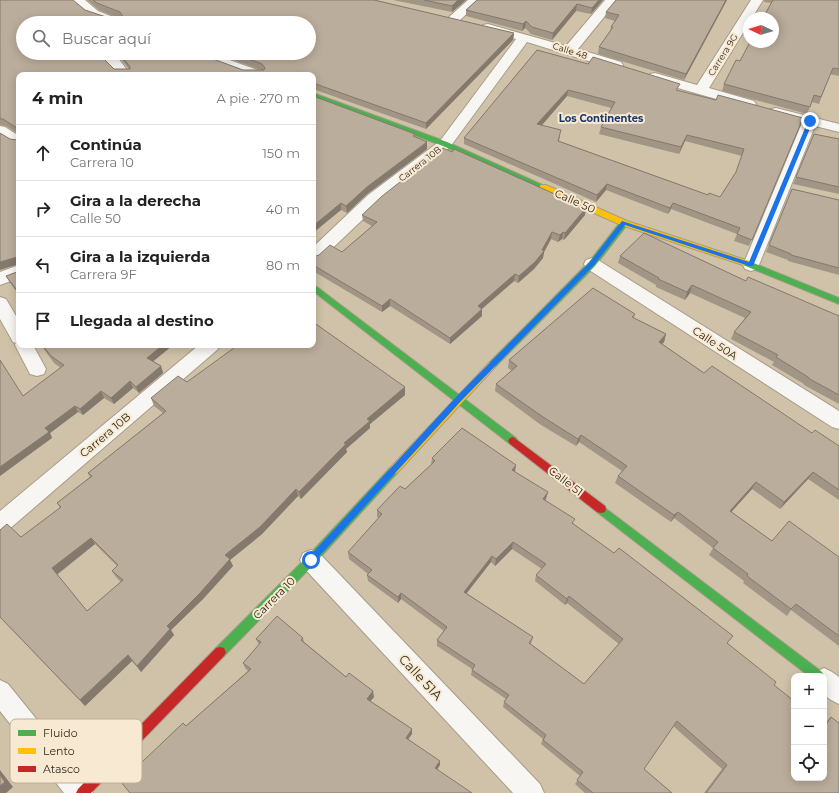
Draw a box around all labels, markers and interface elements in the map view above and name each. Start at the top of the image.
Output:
north arrow [743,12,779,48]
search box [16,16,316,60]
icon: search [30,27,52,49]
text: Buscar aquí [62,29,151,48]
street label: Carrera 9G [705,32,740,78]
street label: Calle 48 [551,40,589,61]
text: 4 min [32,88,83,108]
text: A pie · 270 m [216,90,300,106]
district label: Los Continentes [559,112,644,125]
route end [801,112,819,130]
text: Continúa [70,135,142,154]
icon: ahead [32,142,54,164]
street label: Carrera 10B [396,143,443,184]
text: 150 m [262,145,300,161]
text: Carrera 10 [70,154,134,170]
street label: Calle 50 [552,186,598,216]
text: Gira a la derecha [70,191,201,210]
icon: right [32,198,54,220]
text: 40 m [266,201,300,217]
text: Calle 50 [70,210,121,226]
text: Gira a la izquierda [70,247,210,266]
icon: left [32,254,54,276]
text: 80 m [266,257,300,273]
text: Carrera 9F [70,266,137,282]
icon: arrive [32,310,54,332]
text: Llegada al destino [70,311,214,330]
street label: Calle 50A [690,323,740,363]
street label: Carrera 10B [77,410,133,460]
street label: Calle 51 [546,463,586,499]
route start [302,551,320,569]
street label: Carrera 10 [250,574,298,622]
street label: Calle 51A [396,651,447,704]
map controls [791,673,827,781]
button: + [791,673,827,709]
button: − [791,709,827,745]
legend [10,719,142,783]
text: Fluido [43,726,78,740]
text: Lento [43,744,75,758]
button: locate [791,745,827,781]
text: Atasco [43,762,80,776]

